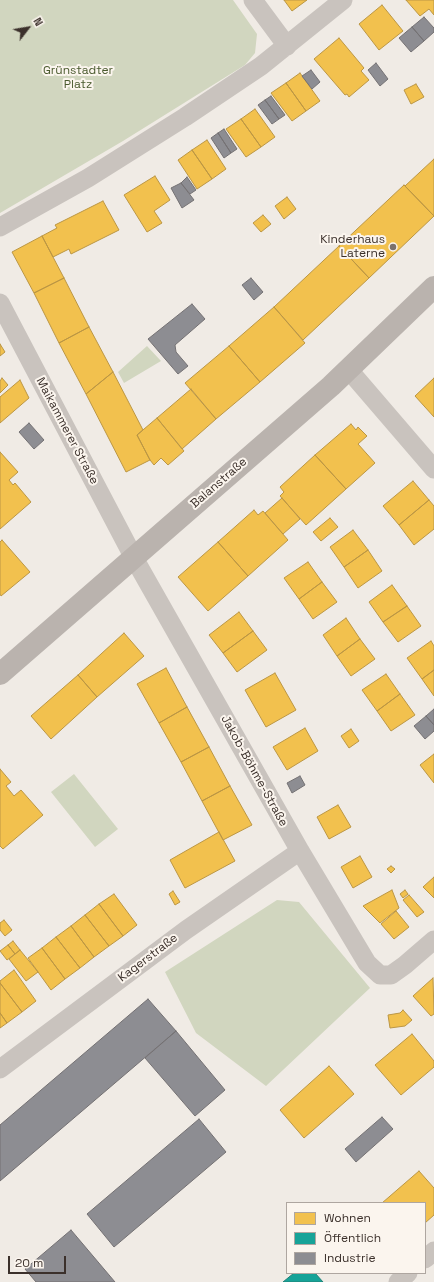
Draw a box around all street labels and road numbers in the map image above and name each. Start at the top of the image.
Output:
street label: Maikammerer Straße [33,375,101,487]
street label: Balanstraße [188,455,250,511]
street label: Jakob-Böhme-Straße [217,713,291,829]
street label: Kagerstraße [115,931,181,985]

